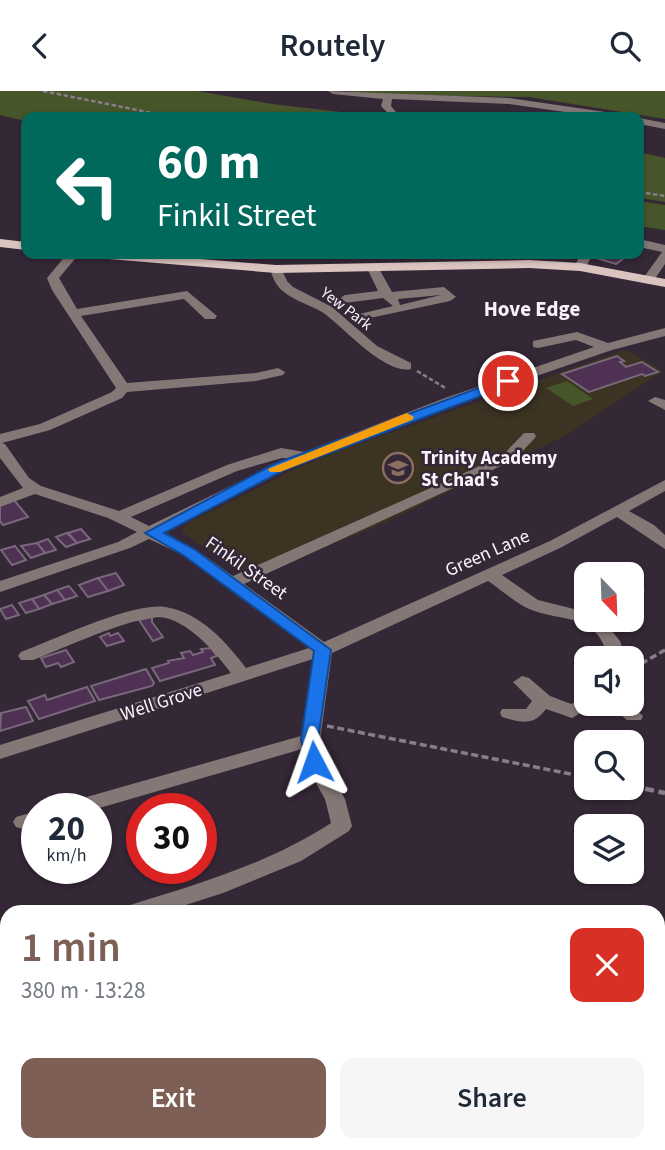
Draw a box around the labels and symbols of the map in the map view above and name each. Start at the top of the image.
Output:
street label: Yew Park [315,281,377,336]
district label: Hove Edge [484,294,580,324]
pin [478,351,538,411]
place label: Trinity Academy St Chad's [421,445,557,494]
school or university icon: Trinity Academy St Chad's [381,451,415,485]
street label: Green Lane [441,523,534,584]
street label: Finkil Street [200,530,293,607]
north arrow [574,562,644,632]
street label: Well Grove [117,677,206,728]
position arrow [277,725,351,799]
speed limit sign: 30 [126,793,217,884]

